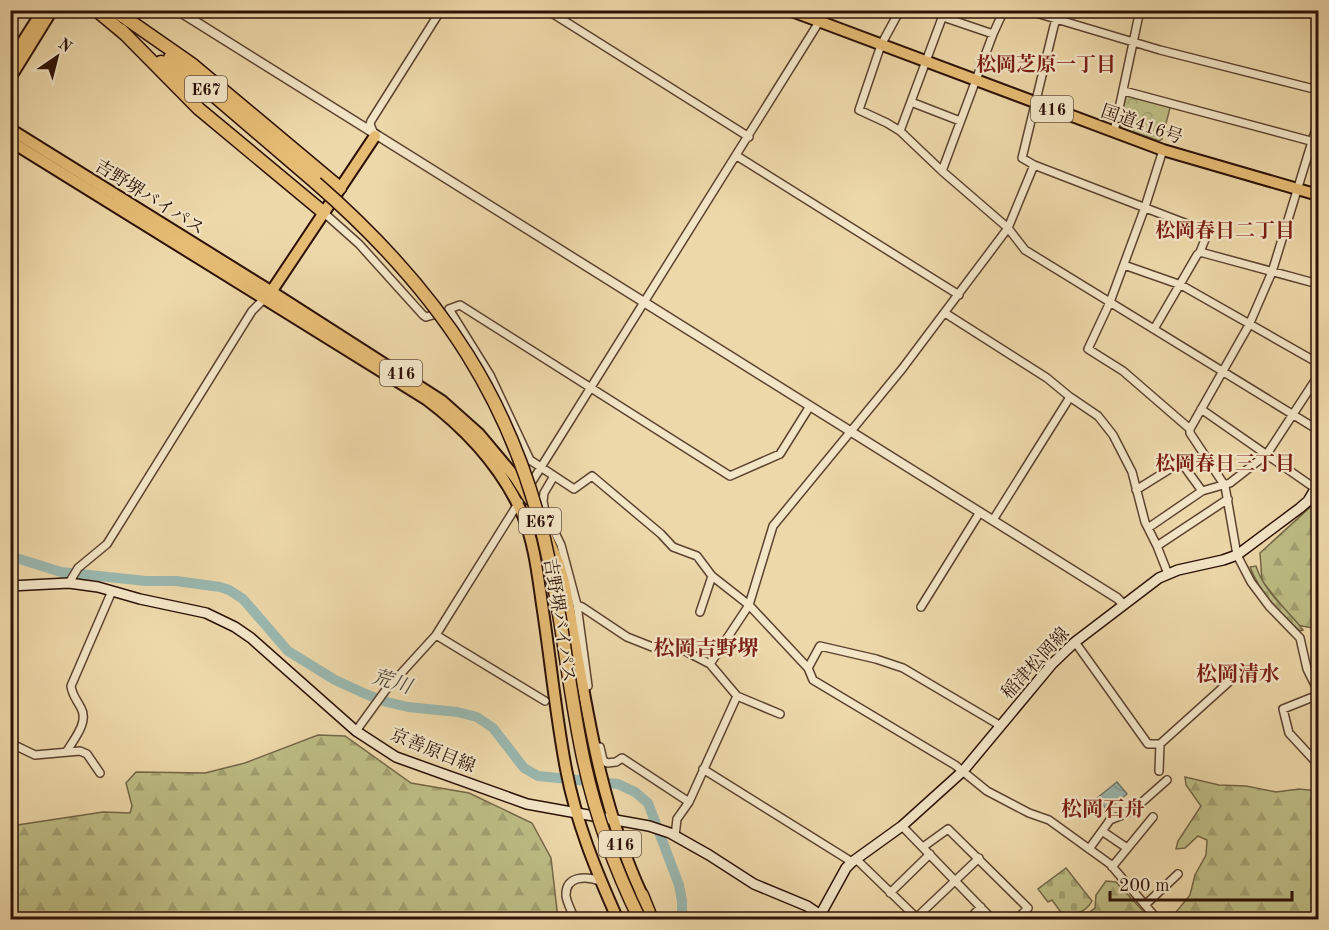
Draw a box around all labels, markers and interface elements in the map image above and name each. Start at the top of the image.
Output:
north arrow [27,27,87,87]
text: N [55,36,75,57]
district label: 松岡芝原一丁目 [976,53,1116,76]
road number: E67 [185,76,227,102]
road number: 416 [1031,96,1073,122]
street label: 国道416号 [1098,101,1186,147]
street label: 吉野堺バイパス [91,155,209,239]
district label: 松岡春日二丁目 [1155,219,1295,242]
road number: 416 [380,360,422,386]
district label: 松岡春日三丁目 [1155,452,1295,475]
road number: E67 [519,508,561,534]
street label: 吉野堺バイパス [540,556,580,684]
street label: 稲津松岡線 [997,623,1073,703]
district label: 松岡吉野堺 [654,637,759,660]
district label: 松岡清水 [1196,662,1280,686]
water label: 荒川 [369,666,416,699]
street label: 京善原目線 [388,724,478,776]
district label: 松岡石舟 [1061,798,1145,821]
road number: 416 [599,831,641,857]
scale bar [1110,864,1292,902]
text: 200 m [1119,877,1170,895]

